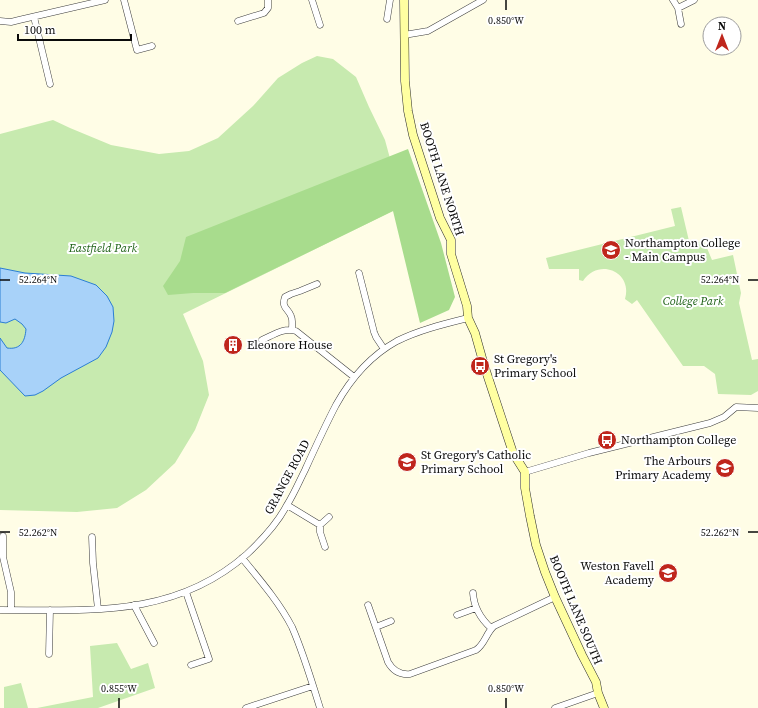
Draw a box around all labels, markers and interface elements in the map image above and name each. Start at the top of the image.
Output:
text: 0.850°W [488,14,524,27]
scale bar [18,16,131,42]
north arrow [702,16,742,56]
text: N [718,19,726,34]
text: 100 m [24,22,56,38]
street label: BOOTH LANE NORTH [416,120,468,238]
place label: Northampton College - Main Campus [625,235,740,265]
school or university icon: Northampton College - Main Campus [600,239,622,261]
park label: Eastfield Park [68,240,138,256]
text: 52.264°N [19,273,57,286]
text: 52.264°N [701,273,739,286]
park label: College Park [663,293,724,309]
building icon: Eleonore House [222,334,244,356]
place label: Eleonore House [247,337,332,353]
place label: St Gregory's Primary School [494,351,577,381]
bus stop icon: St Gregory's Primary School [469,355,491,377]
bus stop icon: Northampton College [596,429,618,451]
place label: Northampton College [621,432,736,448]
street label: GRANGE ROAD [261,437,313,517]
place label: St Gregory's Catholic Primary School [421,447,531,477]
school or university icon: St Gregory's Catholic Primary School [396,451,418,473]
place label: The Arbours Primary Academy [615,453,712,483]
school or university icon: The Arbours Primary Academy [714,457,736,479]
text: 52.262°N [19,526,57,539]
text: 52.262°N [701,526,739,539]
street label: BOOTH LANE SOUTH [546,553,606,667]
place label: Weston Favell Academy [580,558,655,588]
school or university icon: Weston Favell Academy [657,562,679,584]
text: 0.855°W [101,682,137,695]
text: 0.850°W [488,682,524,695]

